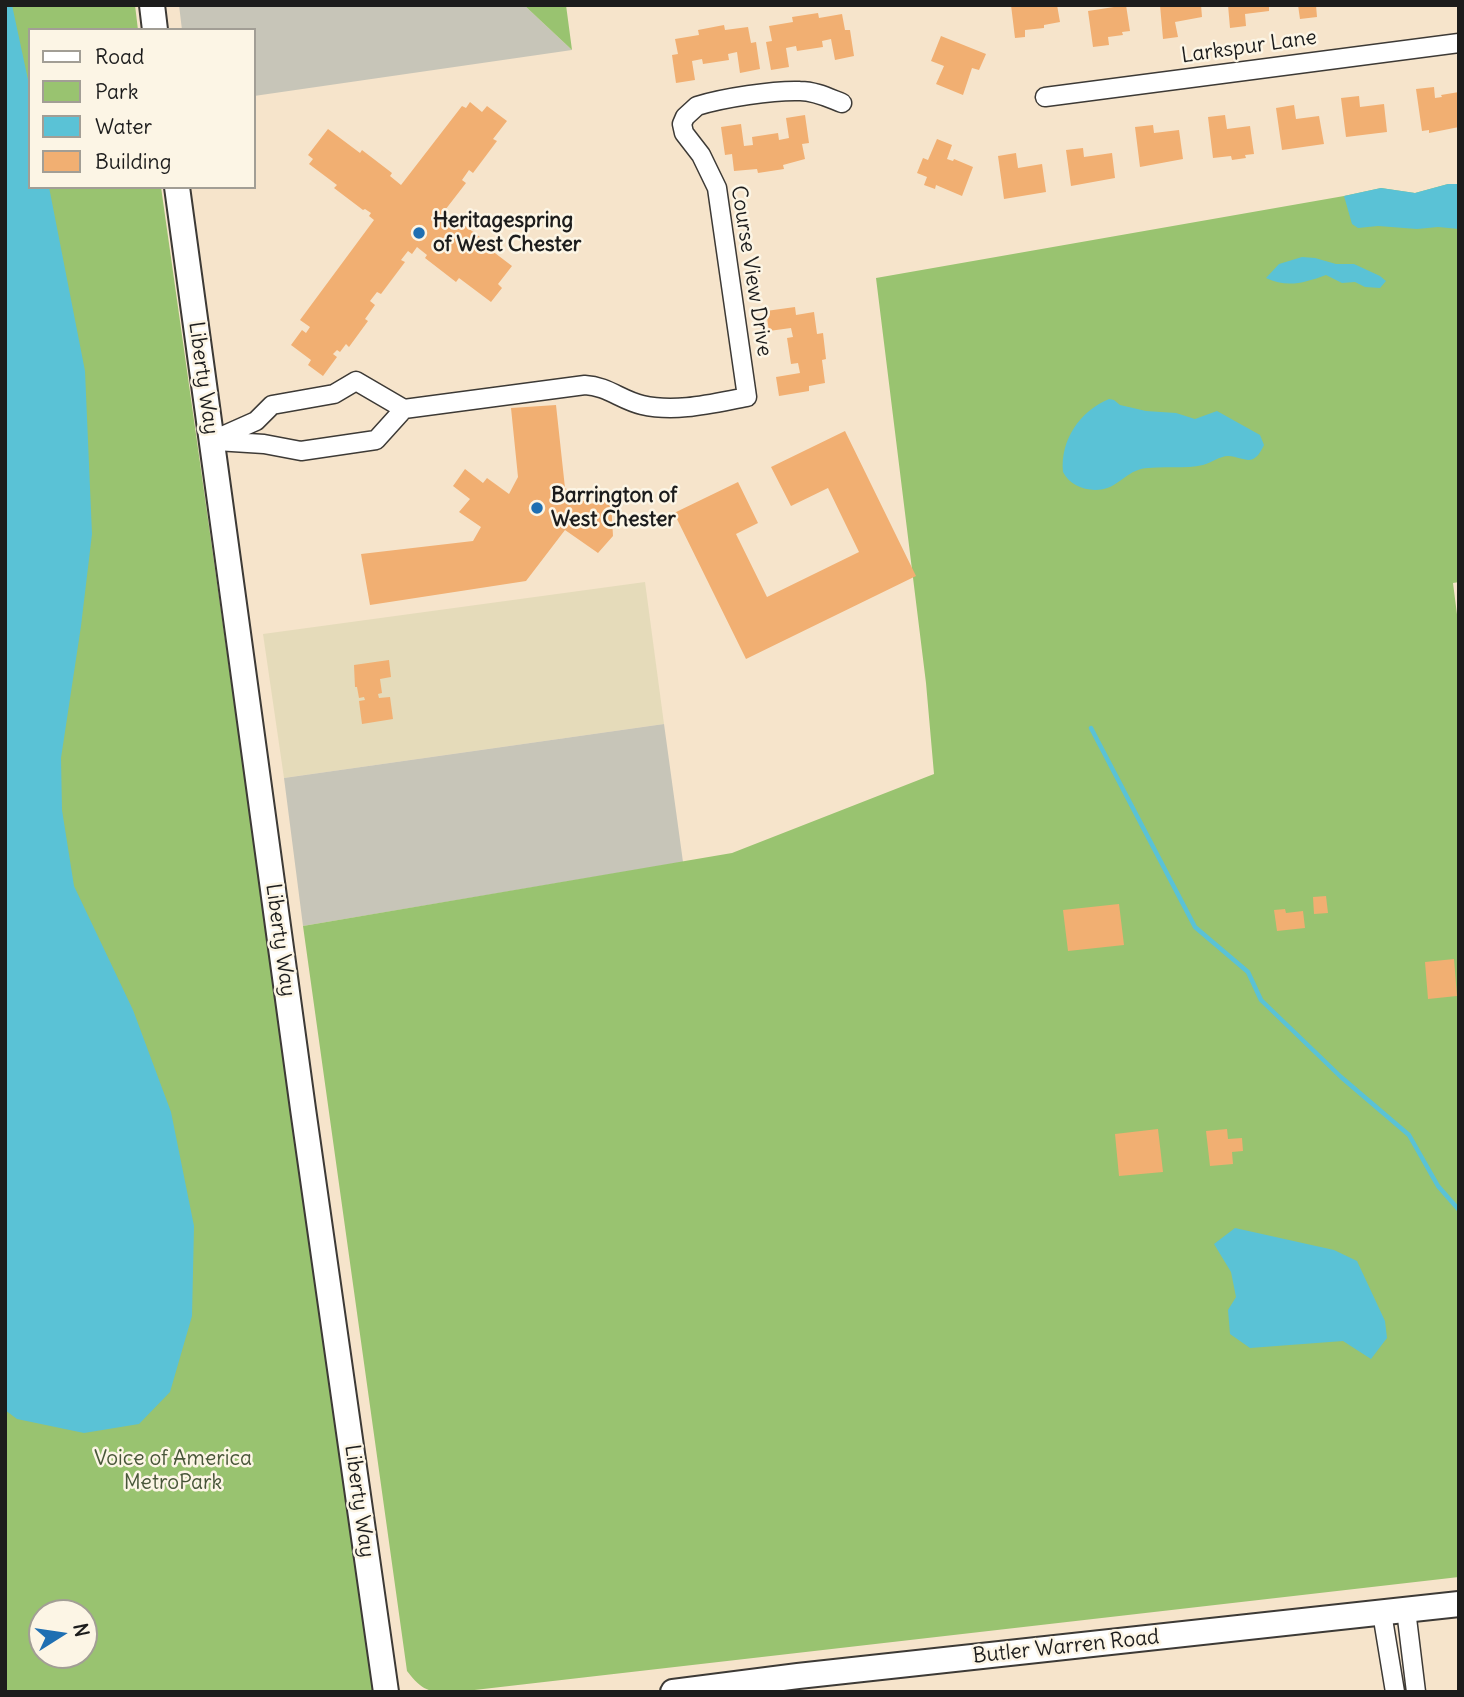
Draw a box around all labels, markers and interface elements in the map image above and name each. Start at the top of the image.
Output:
street label: Larkspur Lane [1180,25,1318,69]
legend [28,28,256,189]
text: Road [95,43,144,70]
text: Park [95,78,138,105]
text: Water [95,113,152,140]
text: Building [95,148,171,175]
street label: Course View Drive [725,184,777,358]
place label: Heritagespring of West Chester [433,208,581,258]
marker: Heritagespring of West Chester [411,225,427,241]
street label: Liberty Way [183,320,223,436]
place label: Barrington of West Chester [551,483,677,533]
marker: Barrington of West Chester [529,500,545,516]
street label: Liberty Way [260,882,300,998]
street label: Liberty Way [339,1443,379,1559]
park label: Voice of America MetroPark [94,1446,252,1496]
north arrow [28,1599,98,1669]
text: N [68,1621,95,1639]
street label: Butler Warren Road [972,1625,1160,1669]

